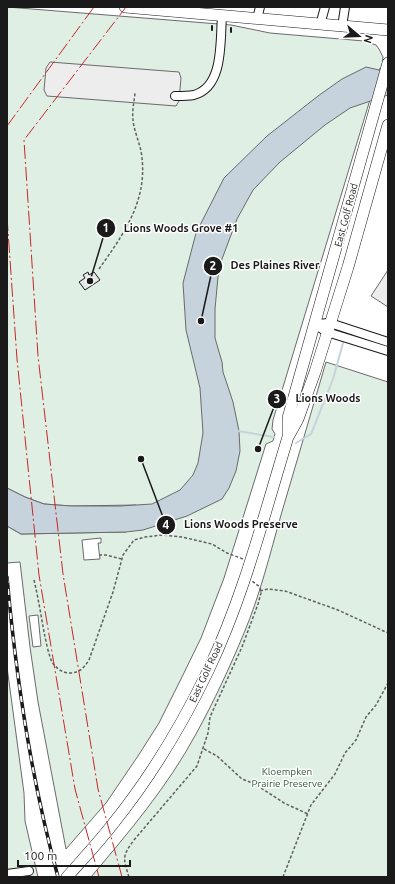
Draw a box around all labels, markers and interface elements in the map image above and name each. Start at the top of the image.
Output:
north arrow [339,16,379,56]
text: N [361,33,375,45]
street label: East Golf Road [332,182,360,248]
callout: Lions Woods Grove #1 [96,217,247,240]
text: 1 [103,221,109,234]
text: Lions Woods Grove #1 [124,222,238,234]
callout: Des Plaines River [203,254,328,277]
text: 2 [210,259,217,272]
text: Des Plaines River [231,259,320,271]
callout: Lions Woods [267,387,369,410]
text: 3 [274,392,280,405]
text: Lions Woods [295,392,361,404]
callout: Lions Woods Preserve [156,513,306,536]
text: 4 [163,518,170,531]
text: Lions Woods Preserve [184,518,298,530]
street label: East Golf Road [187,640,225,704]
park label: Kloempken Prairie Preserve [252,766,322,789]
scale bar [18,842,130,868]
text: 100 m [24,849,57,862]

